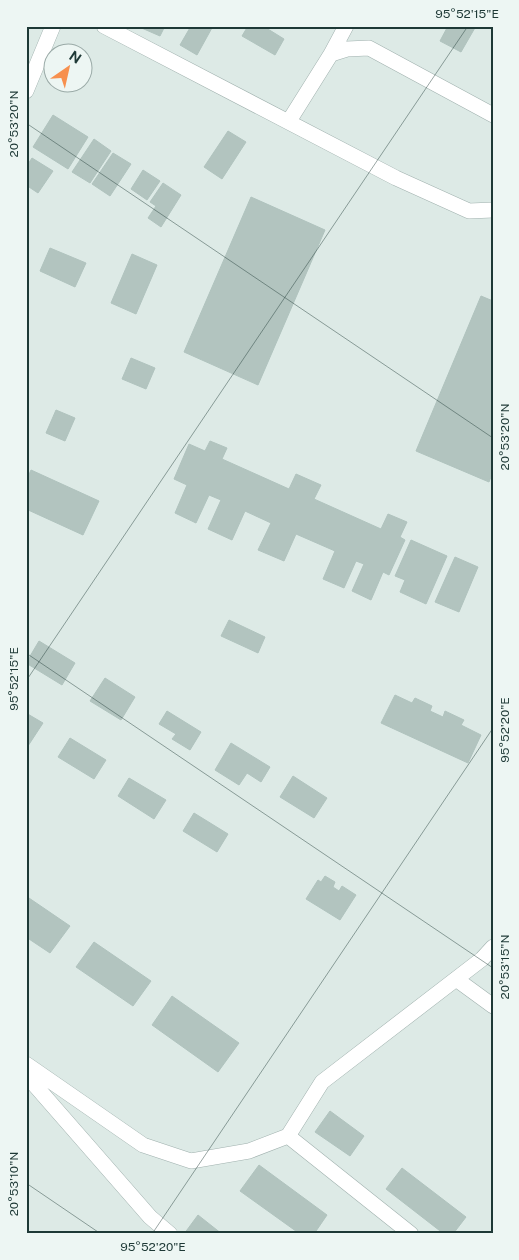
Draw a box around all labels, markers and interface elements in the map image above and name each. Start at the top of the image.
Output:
text: 95°52'15"E [435,7,499,21]
north arrow [42,42,92,92]
text: N [66,48,84,67]
text: 20°53'20"N [7,91,21,157]
text: 20°53'20"N [498,404,512,470]
text: 95°52'15"E [7,647,21,711]
text: 95°52'20"E [498,697,512,763]
text: 20°53'15"N [498,935,512,1000]
text: 20°53'10"N [7,1152,21,1216]
text: 95°52'20"E [120,1240,186,1254]

